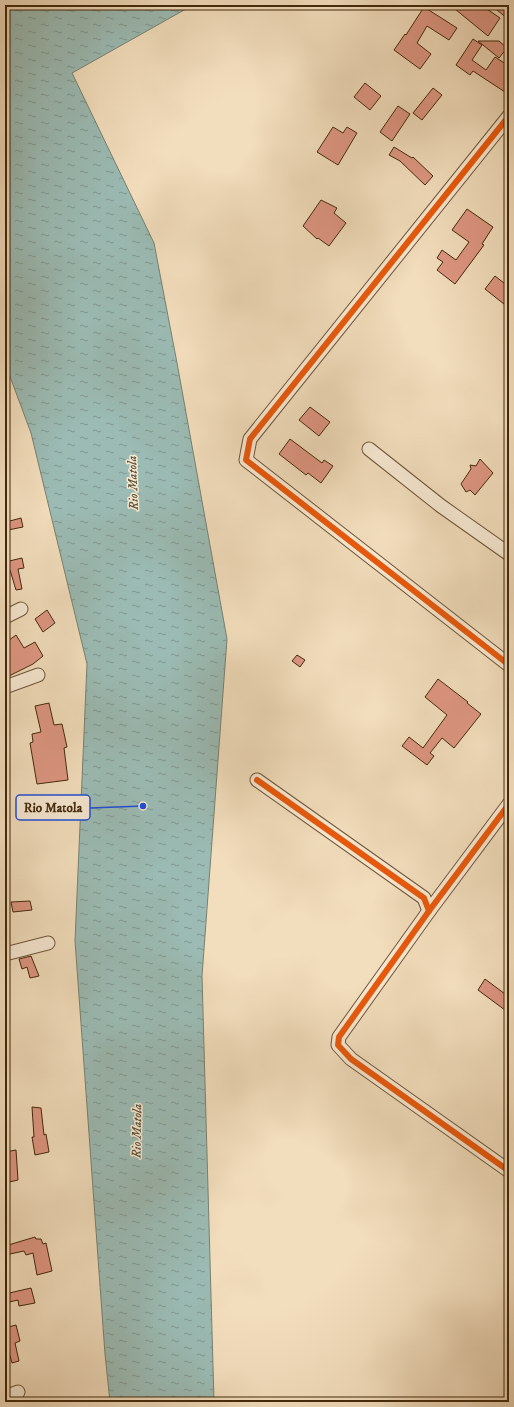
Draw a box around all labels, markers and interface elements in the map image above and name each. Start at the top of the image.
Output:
water label: Rio Matola [124,455,142,511]
callout: Rio Matola [16,795,90,820]
text: Rio Matola [24,800,83,816]
water label: Rio Matola [129,1103,145,1159]

